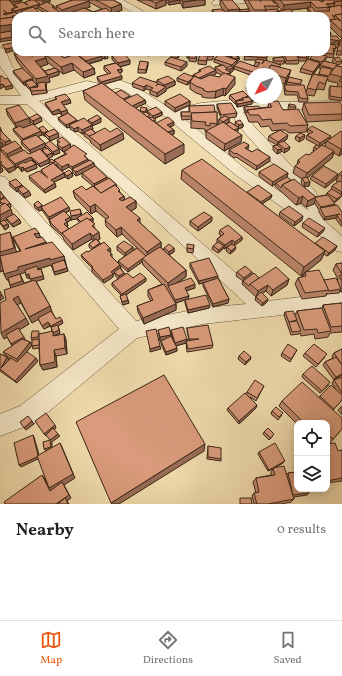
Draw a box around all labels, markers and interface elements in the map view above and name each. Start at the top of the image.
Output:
search box [12,12,330,56]
icon: search [26,23,48,45]
text: Search here [58,24,135,45]
north arrow [246,68,282,104]
map controls [294,420,330,492]
button: locate [294,420,330,456]
button: layers [294,456,330,492]
text: Nearby [16,519,74,542]
text: 0 results [277,521,326,539]
tab: Map [40,629,62,668]
tab: Directions [143,629,193,668]
tab: Saved [273,629,302,668]

